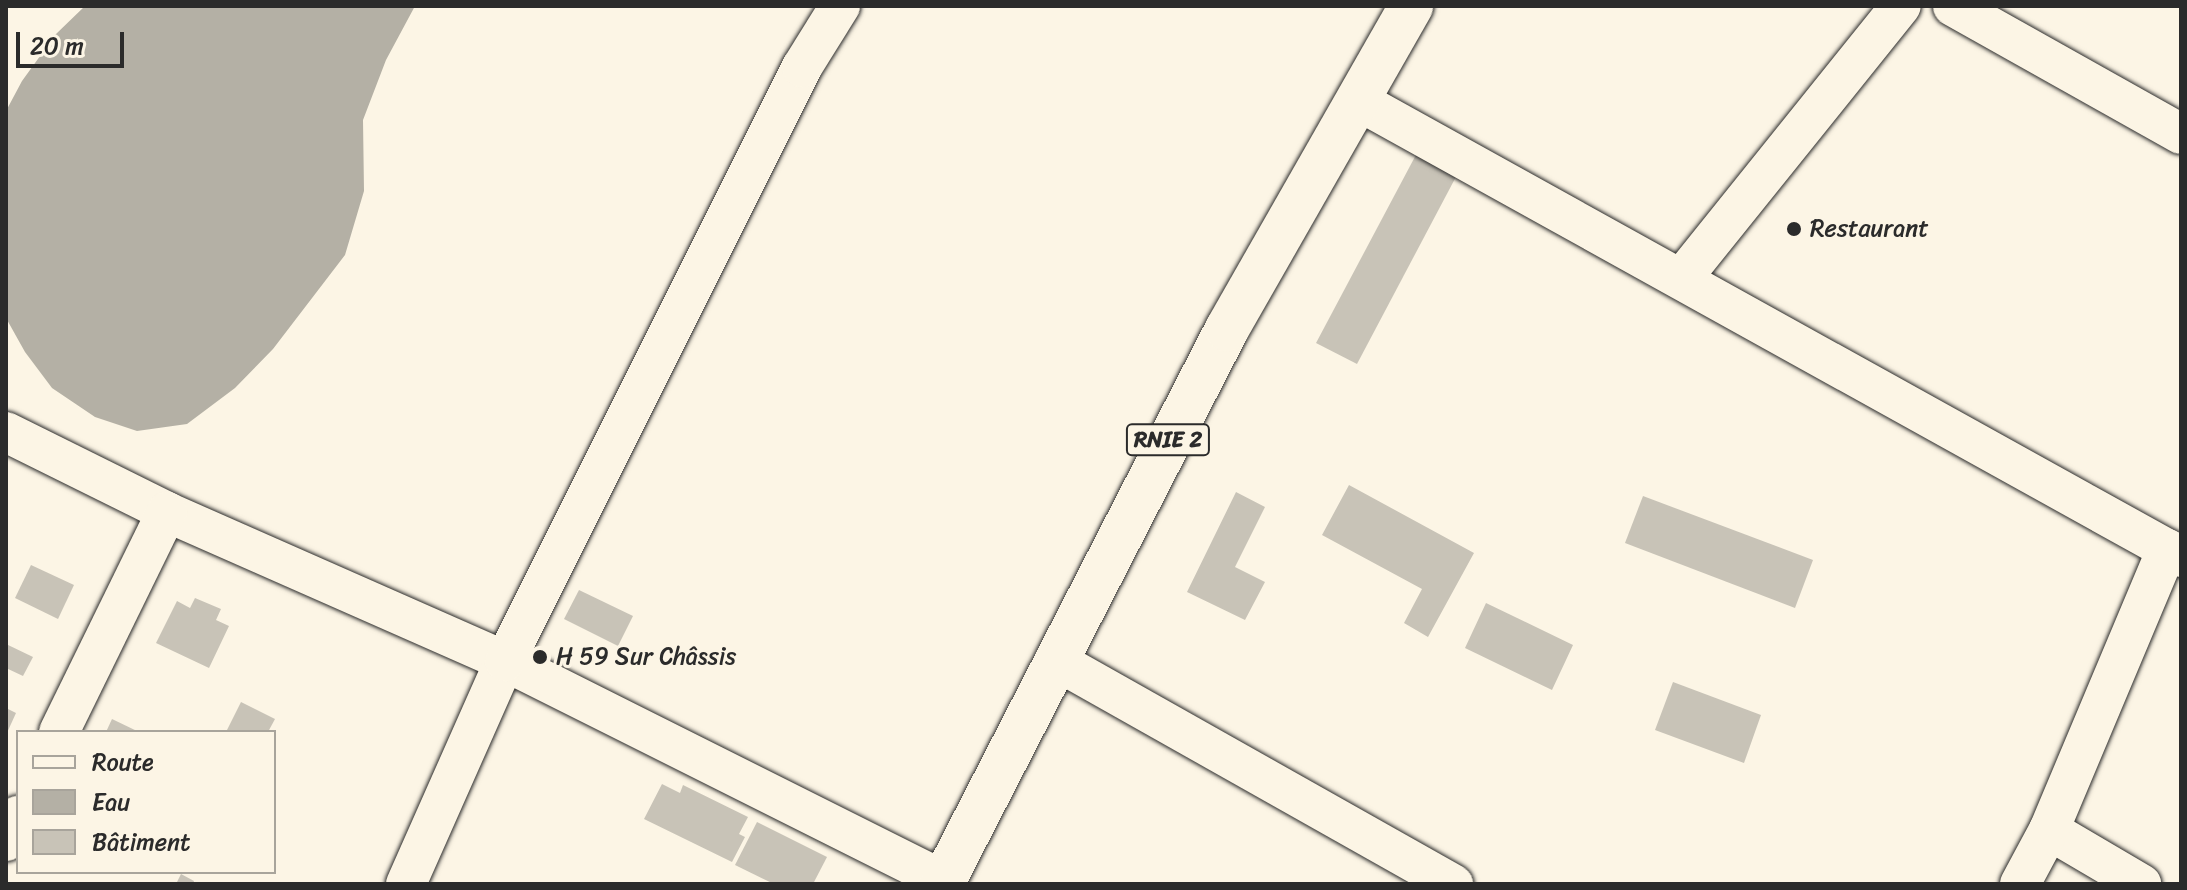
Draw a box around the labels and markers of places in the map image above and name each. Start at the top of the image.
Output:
place label: Restaurant [1810,215,1929,243]
marker: Restaurant [1785,220,1803,238]
place label: H 59 Sur Châssis [556,643,737,671]
marker: H 59 Sur Châssis [531,648,549,666]

